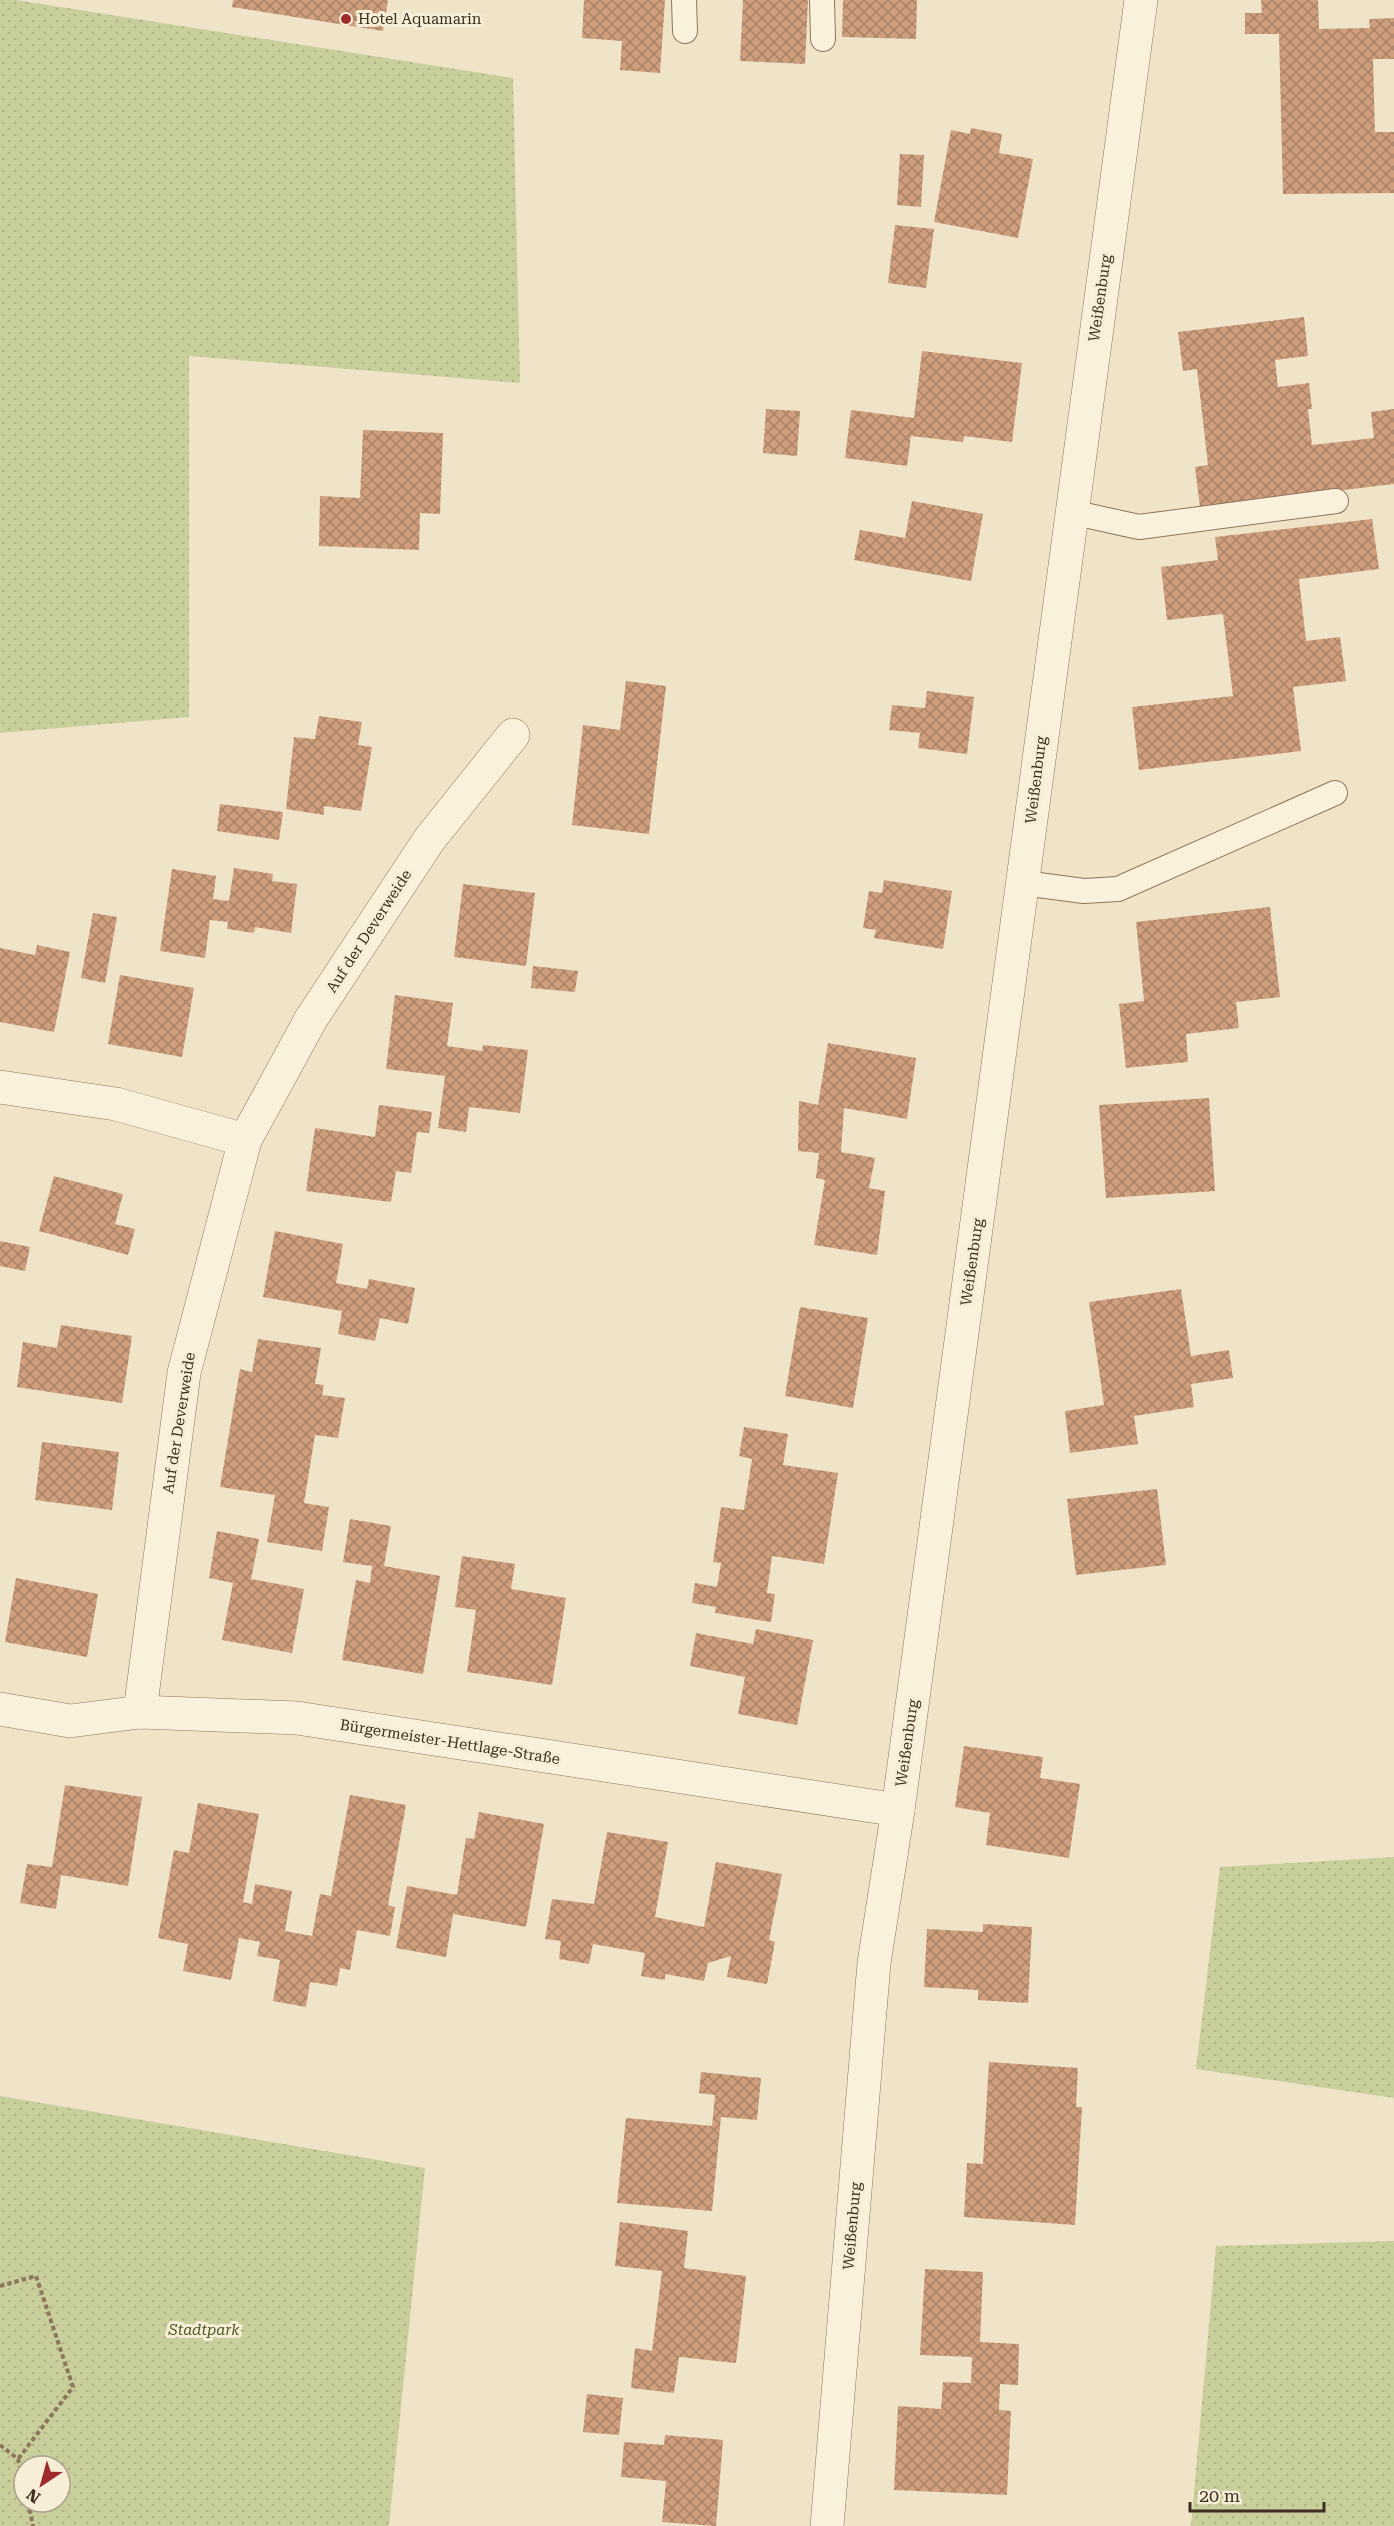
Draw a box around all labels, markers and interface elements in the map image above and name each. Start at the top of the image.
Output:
place label: Hotel Aquamarin [358,10,482,28]
marker: Hotel Aquamarin [339,12,353,26]
street label: Weißenburg [1085,253,1115,343]
street label: Weißenburg [1022,735,1050,825]
street label: Auf der Deverweide [323,866,415,996]
street label: Weißenburg [957,1217,987,1307]
street label: Auf der Deverweide [159,1351,199,1495]
street label: Weißenburg [892,1698,922,1788]
street label: Bürgermeister-Hettlage-Straße [339,1716,561,1768]
street label: Weißenburg [839,2181,865,2271]
park label: Stadtpark [168,2321,240,2339]
north arrow [12,2454,72,2514]
scale bar [1190,2475,1324,2513]
text: N [23,2484,44,2507]
text: 20 m [1199,2485,1240,2506]

